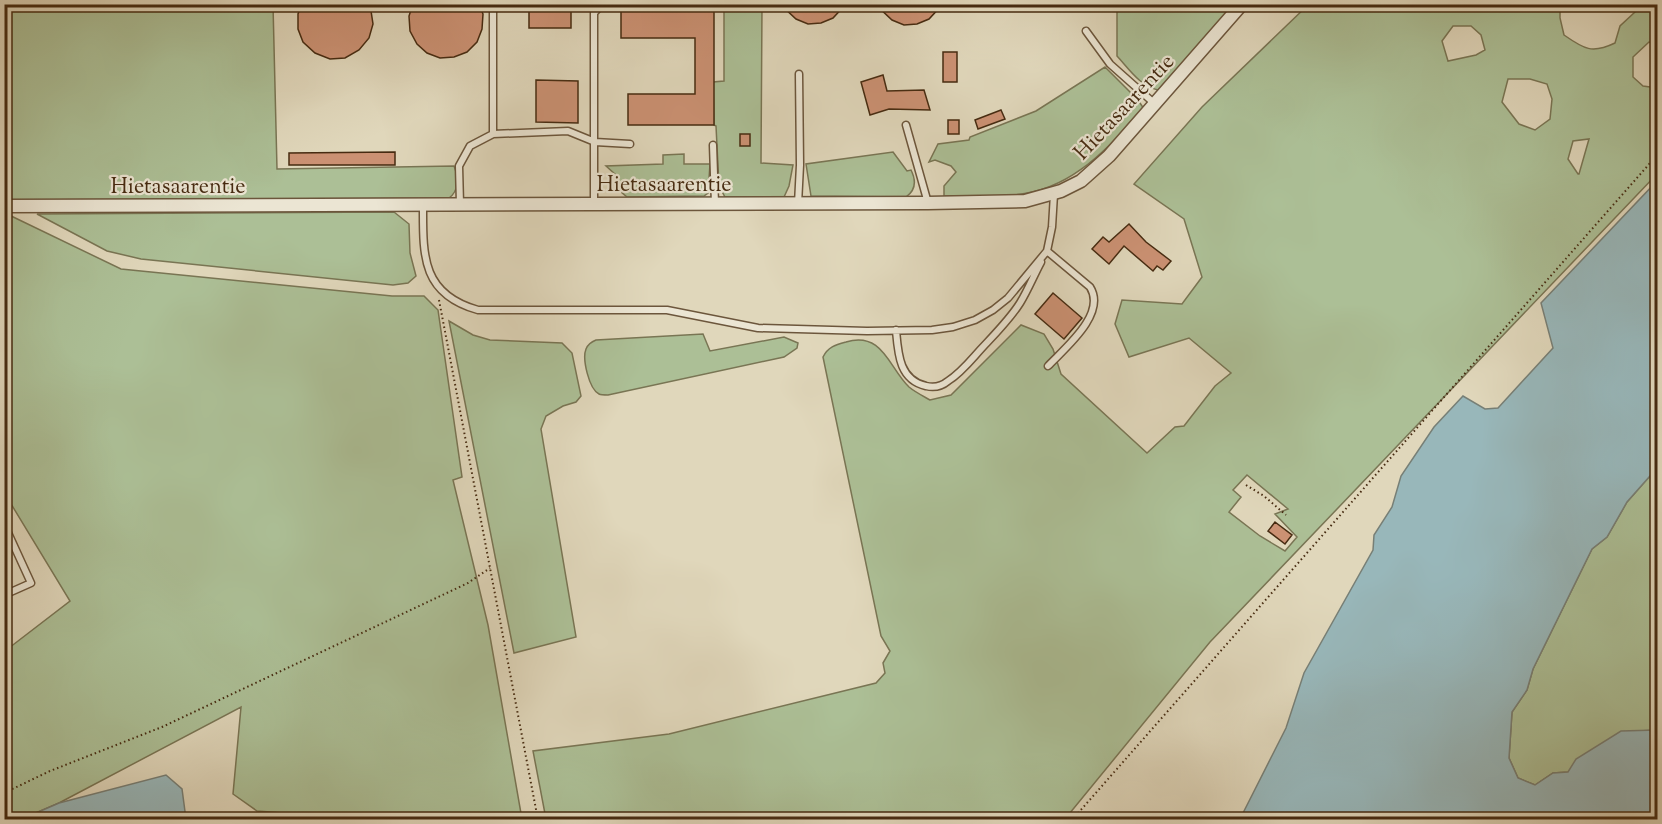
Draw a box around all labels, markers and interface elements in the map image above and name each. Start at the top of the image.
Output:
street label: Hietasaarentie [1067,48,1183,168]
street label: Hietasaarentie [596,170,732,202]
street label: Hietasaarentie [110,172,246,204]

